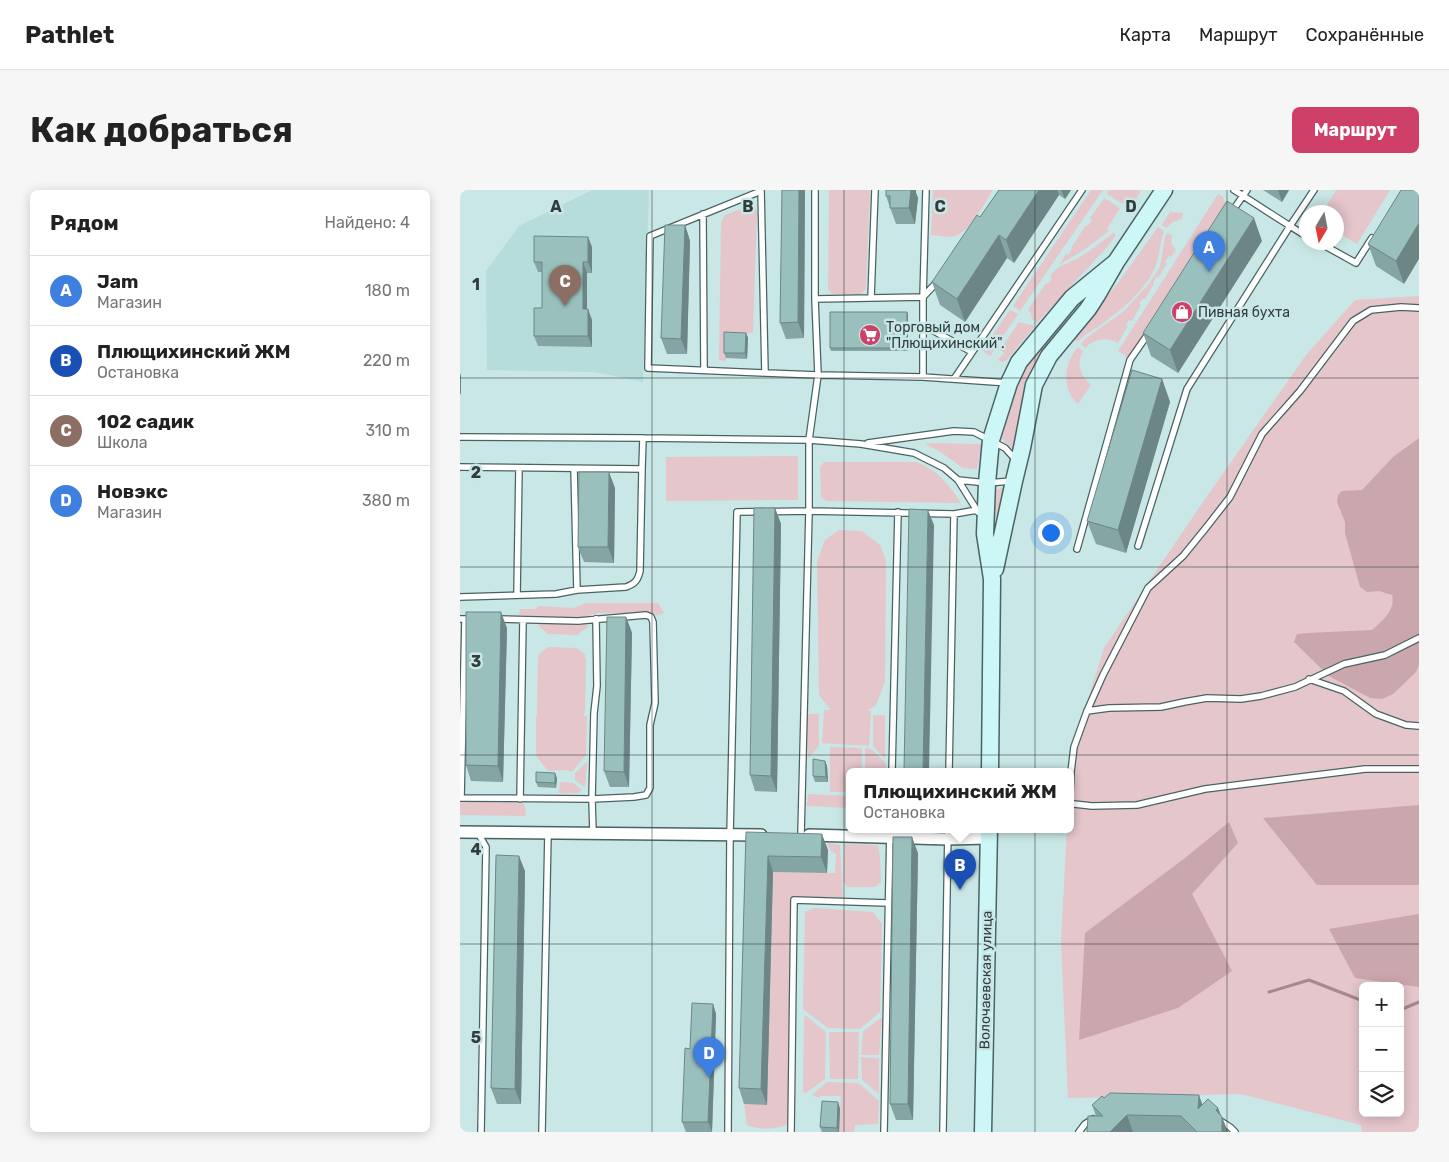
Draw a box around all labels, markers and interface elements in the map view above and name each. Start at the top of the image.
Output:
text: Pathlet [25,21,114,49]
text: Карта [1120,24,1171,46]
text: Маршрут [1199,24,1278,46]
text: Сохранённые [1306,24,1424,46]
button: Маршрут [1292,107,1419,153]
text: Как добраться [30,109,293,151]
text: A [550,197,562,216]
text: B [742,197,754,216]
text: C [934,197,946,216]
text: D [1125,197,1137,216]
north arrow [1299,205,1344,250]
text: Рядом [50,210,119,235]
text: Найдено: 4 [325,213,410,232]
pin: A [1193,231,1225,272]
pin: C [549,265,581,306]
text: Jam [97,270,138,293]
text: 1 [472,275,480,294]
text: A [60,281,72,300]
text: 180 m [365,281,410,300]
text: Магазин [97,293,162,312]
shop icon: Пивная бухта [1170,300,1194,324]
place label: Пивная бухта [1198,304,1290,321]
place label: Торговый дом "Плющихинский". [886,319,1005,352]
supermarket icon: Торговый дом "Плющихинский". [858,323,882,347]
text: Плющихинский ЖМ [97,340,290,363]
text: B [60,351,72,370]
text: 220 m [363,351,410,370]
text: Остановка [97,363,179,382]
text: 102 садик [97,410,194,433]
text: C [60,421,72,440]
text: 310 m [366,421,410,440]
text: Школа [97,433,148,452]
text: 2 [471,463,481,482]
text: Новэкс [97,480,168,503]
text: D [60,491,72,510]
text: 380 m [362,491,410,510]
text: Магазин [97,503,162,522]
your location [1038,520,1064,546]
text: 3 [471,652,481,671]
popup [846,768,1074,833]
text: Плющихинский ЖМ [863,780,1057,803]
text: Остановка [863,803,945,822]
text: 4 [471,840,482,859]
pin: B [944,849,976,890]
street label: Волочаевская улица [976,910,996,1050]
map controls [1359,982,1404,1117]
button: + [1359,982,1404,1027]
button: − [1359,1027,1404,1072]
text: 5 [471,1028,481,1047]
pin: D [693,1037,725,1078]
button: layers [1359,1072,1404,1117]

